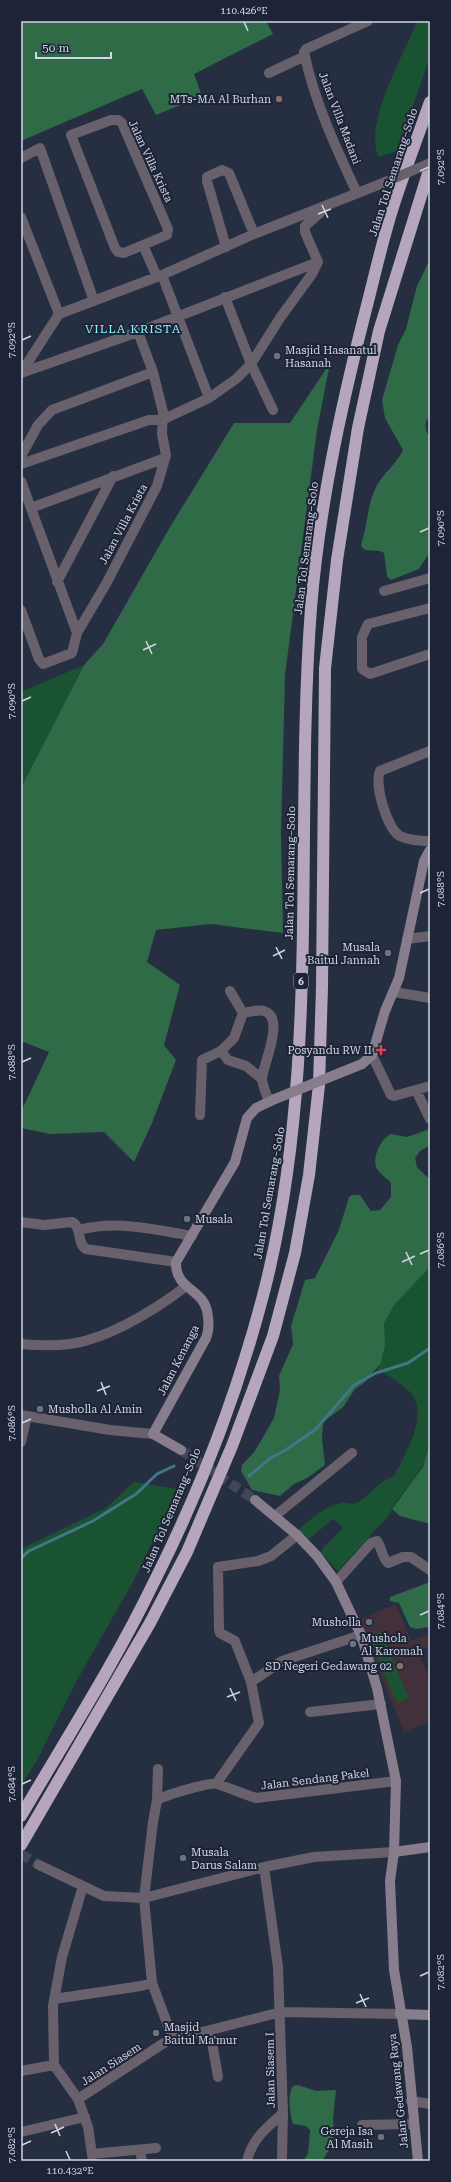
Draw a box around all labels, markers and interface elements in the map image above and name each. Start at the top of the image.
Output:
text: 110.426°E [220,5,268,16]
scale bar [36,34,111,60]
text: 50 m [42,41,69,55]
street label: Jalan Villa Madani [316,70,363,167]
place label: MTs-MA Al Burhan [170,93,271,106]
marker: MTs-MA Al Burhan [274,94,284,104]
street label: Jalan Tol Semarang–Solo [367,106,420,238]
street label: Jalan Villa Krista [126,118,175,204]
text: 7.092°S [435,149,446,185]
text: 7.092°S [6,322,17,358]
district label: VILLA KRISTA [85,322,181,336]
place label: Masjid Hasanatul Hasanah [285,344,377,370]
marker: Masjid Hasanatul Hasanah [272,351,282,361]
street label: Jalan Tol Semarang–Solo [292,480,321,615]
street label: Jalan Villa Krista [97,482,150,567]
text: 7.090°S [435,510,446,546]
text: 7.090°S [6,683,17,719]
street label: Jalan Tol Semarang–Solo [283,806,298,940]
text: 7.088°S [435,871,446,907]
place label: Musala Baitul Jannah [307,941,380,967]
marker: Musala Baitul Jannah [383,948,393,958]
road number: 6 [294,973,308,989]
text: 7.088°S [6,1044,17,1080]
place label: Posyandu RW II [288,1044,372,1057]
marker: Posyandu RW II [375,1044,387,1056]
street label: Jalan Tol Semarang–Solo [251,1126,288,1260]
place label: Musala [195,1213,233,1226]
marker: Musala [182,1214,192,1224]
text: 7.086°S [435,1232,446,1268]
street label: Jalan Kenanga [155,1323,202,1398]
place label: Musholla Al Amin [48,1403,142,1416]
marker: Musholla Al Amin [35,1404,45,1414]
text: 7.086°S [6,1405,17,1441]
street label: Jalan Tol Semarang–Solo [139,1446,204,1574]
text: 7.084°S [435,1593,446,1629]
place label: Musholla [312,1616,361,1629]
marker: Musholla [364,1617,374,1627]
place label: Mushola Al Karomah [361,1632,423,1658]
marker: Mushola Al Karomah [348,1639,358,1649]
place label: SD Negeri Gedawang 02 [265,1660,392,1673]
marker: SD Negeri Gedawang 02 [395,1661,405,1671]
text: 7.084°S [6,1766,17,1802]
street label: Jalan Sendang Pakel [260,1766,371,1793]
place label: Musala Darus Salam [191,1846,257,1872]
marker: Musala Darus Salam [178,1853,188,1863]
text: 7.082°S [435,1954,446,1990]
place label: Masjid Baitul Ma'mur [164,2021,238,2047]
marker: Masjid Baitul Ma'mur [151,2028,161,2038]
street label: Jalan Siasem I [263,2032,278,2108]
street label: Jalan Gedawang Raya [386,2033,411,2149]
street label: Jalan Siasem [79,2040,144,2089]
place label: Gereja Isa Al Masih [321,2125,373,2151]
text: 7.082°S [6,2127,17,2163]
marker: Gereja Isa Al Masih [376,2132,386,2142]
text: 110.432°E [46,2165,94,2176]

